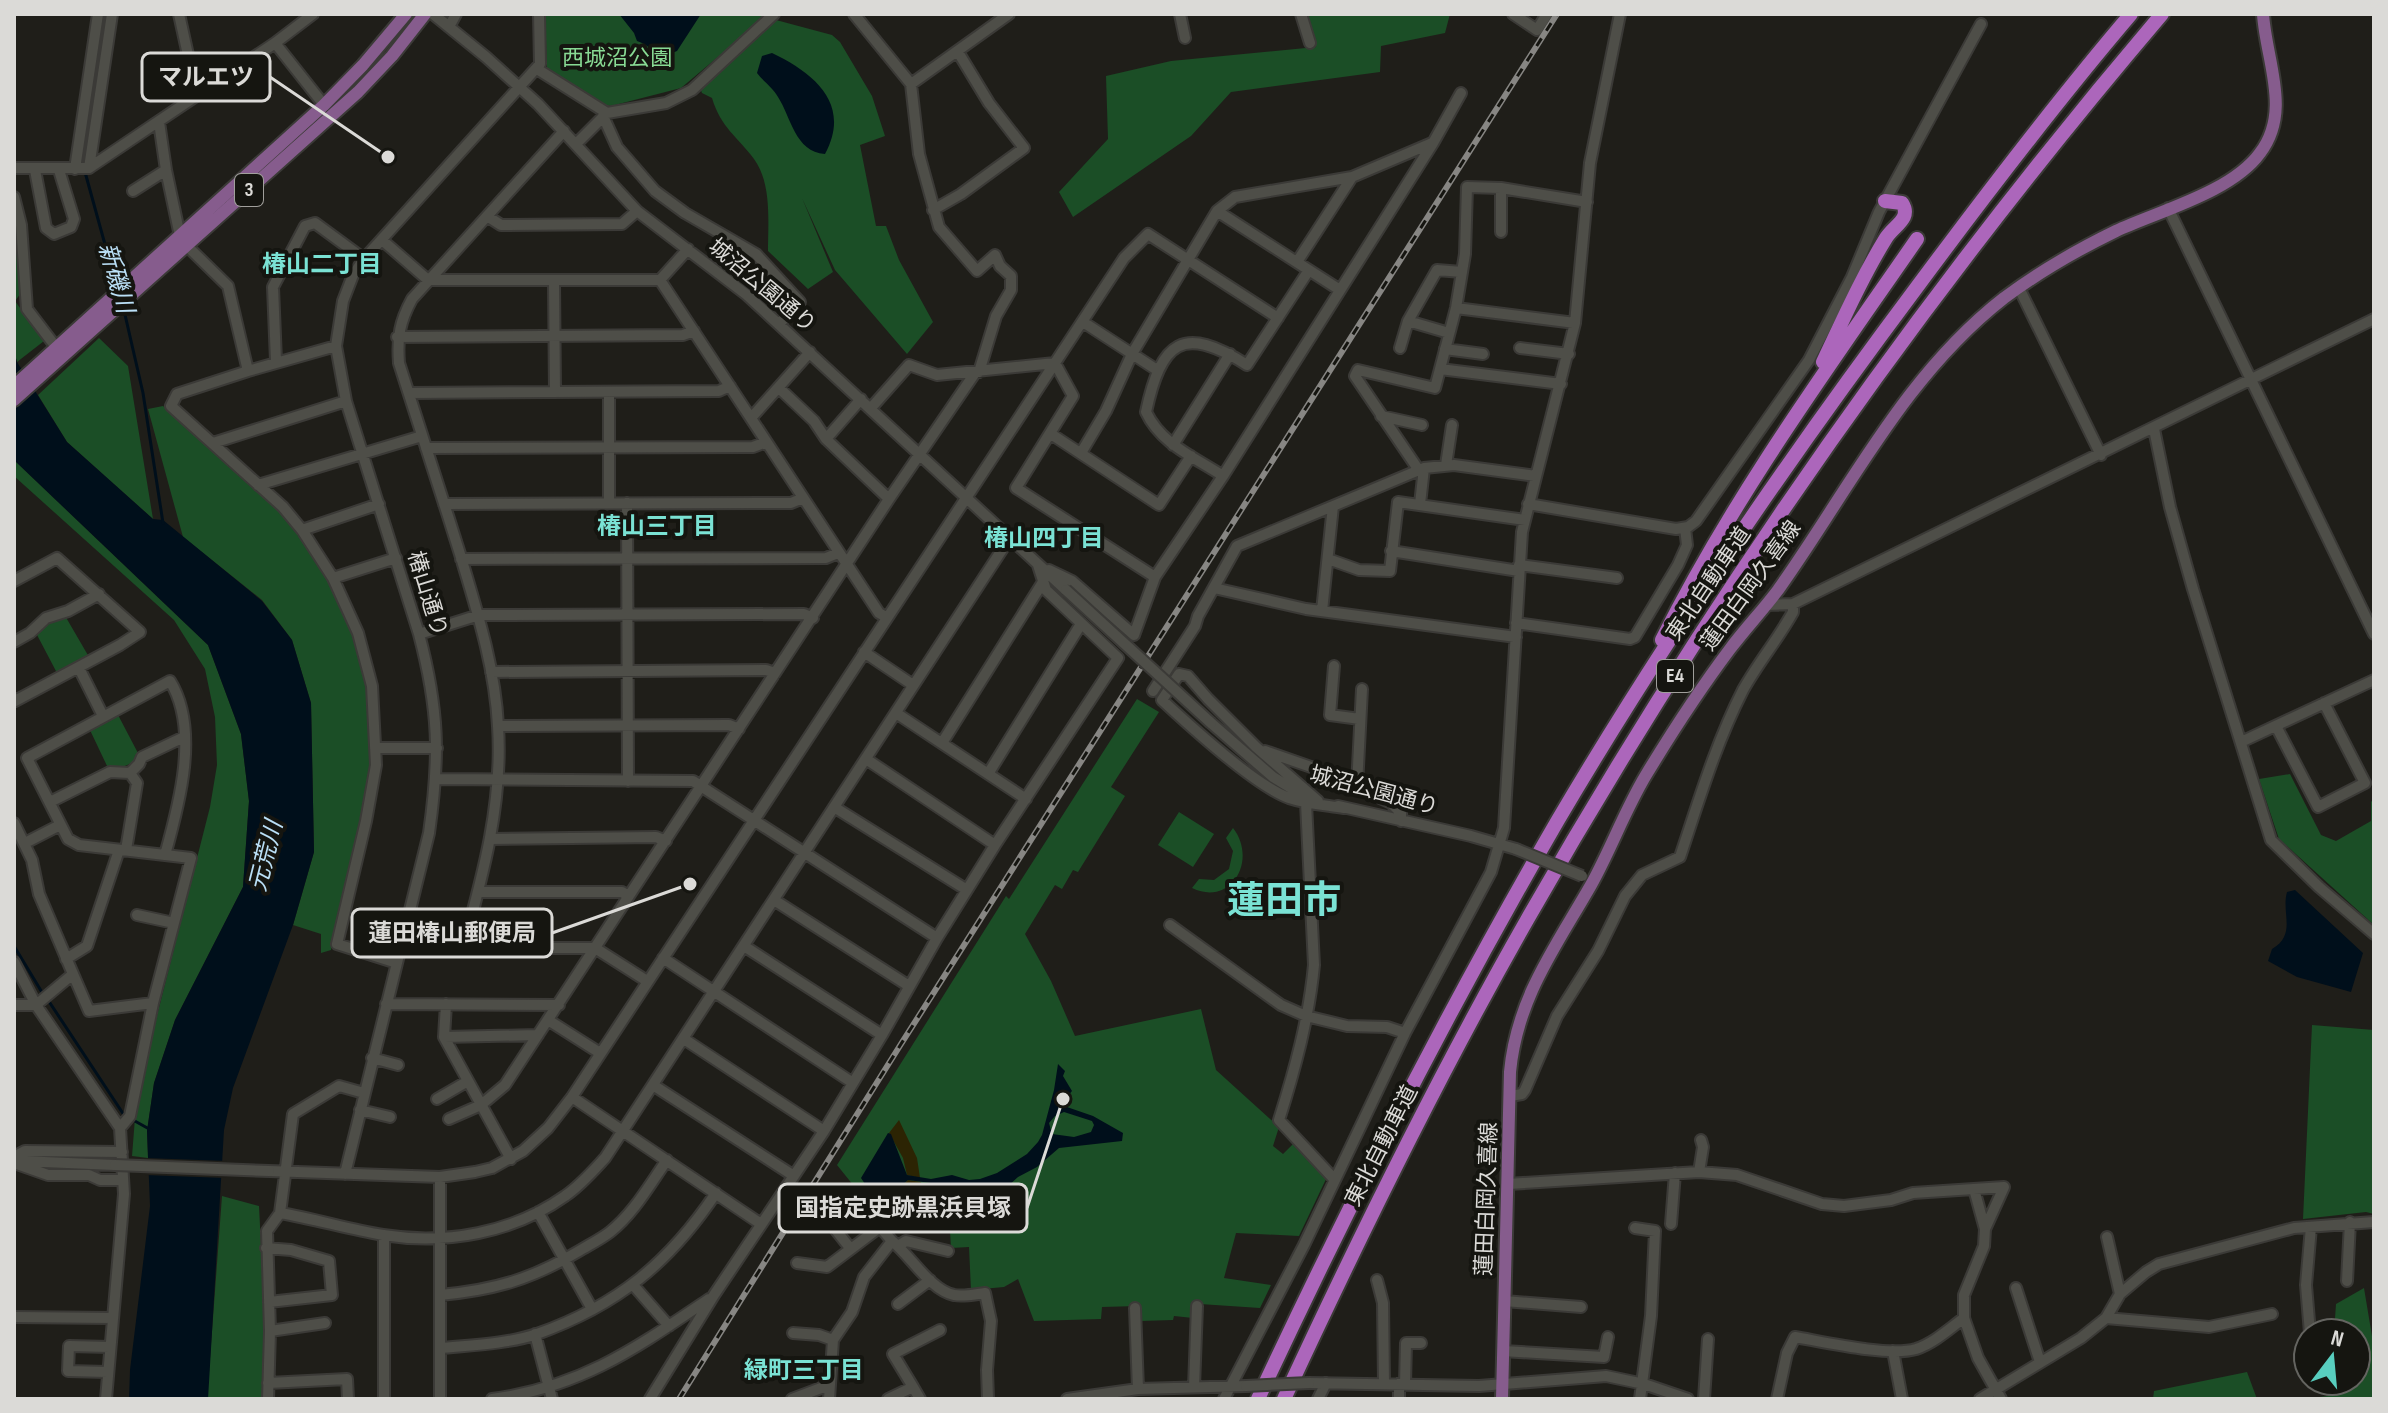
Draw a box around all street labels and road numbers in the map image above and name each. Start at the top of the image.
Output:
road number: 3 [235,174,263,206]
street label: 城沼公園通り [703,233,821,339]
street label: 蓮田白岡久喜線 [1695,516,1807,656]
street label: 東北自動車道 [1661,522,1757,646]
street label: 椿山通り [401,548,453,640]
road number: E4 [1657,660,1693,692]
street label: 城沼公園通り [1307,761,1441,821]
street label: 東北自動車道 [1340,1081,1424,1211]
street label: 蓮田白岡久喜線 [1471,1122,1503,1276]

